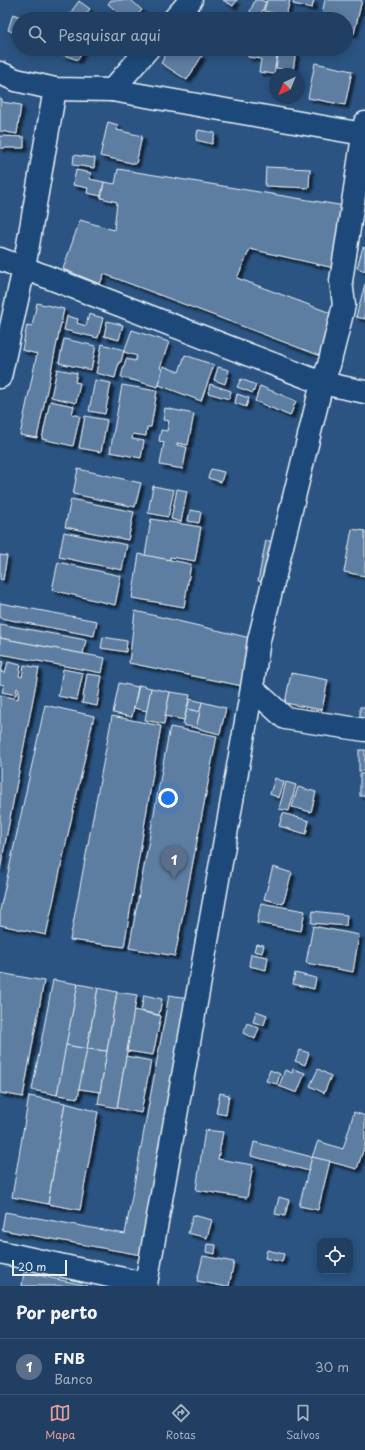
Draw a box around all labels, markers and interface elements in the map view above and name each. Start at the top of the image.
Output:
search box [12,12,353,56]
icon: search [26,23,48,45]
text: Pesquisar aqui [58,23,161,46]
north arrow [269,68,305,104]
your location [158,788,178,808]
pin: 1 [161,846,187,879]
map controls [317,1238,353,1274]
button: locate [317,1238,353,1274]
scale bar [12,1258,67,1277]
text: 20 m [18,1258,46,1275]
text: Por perto [16,1299,97,1325]
text: FNB [54,1346,85,1369]
text: 1 [26,1357,32,1376]
text: 30 m [315,1357,349,1376]
text: Banco [54,1369,93,1388]
tab: Mapa [45,1402,75,1443]
tab: Rotas [166,1402,196,1443]
tab: Salvos [286,1402,320,1443]

